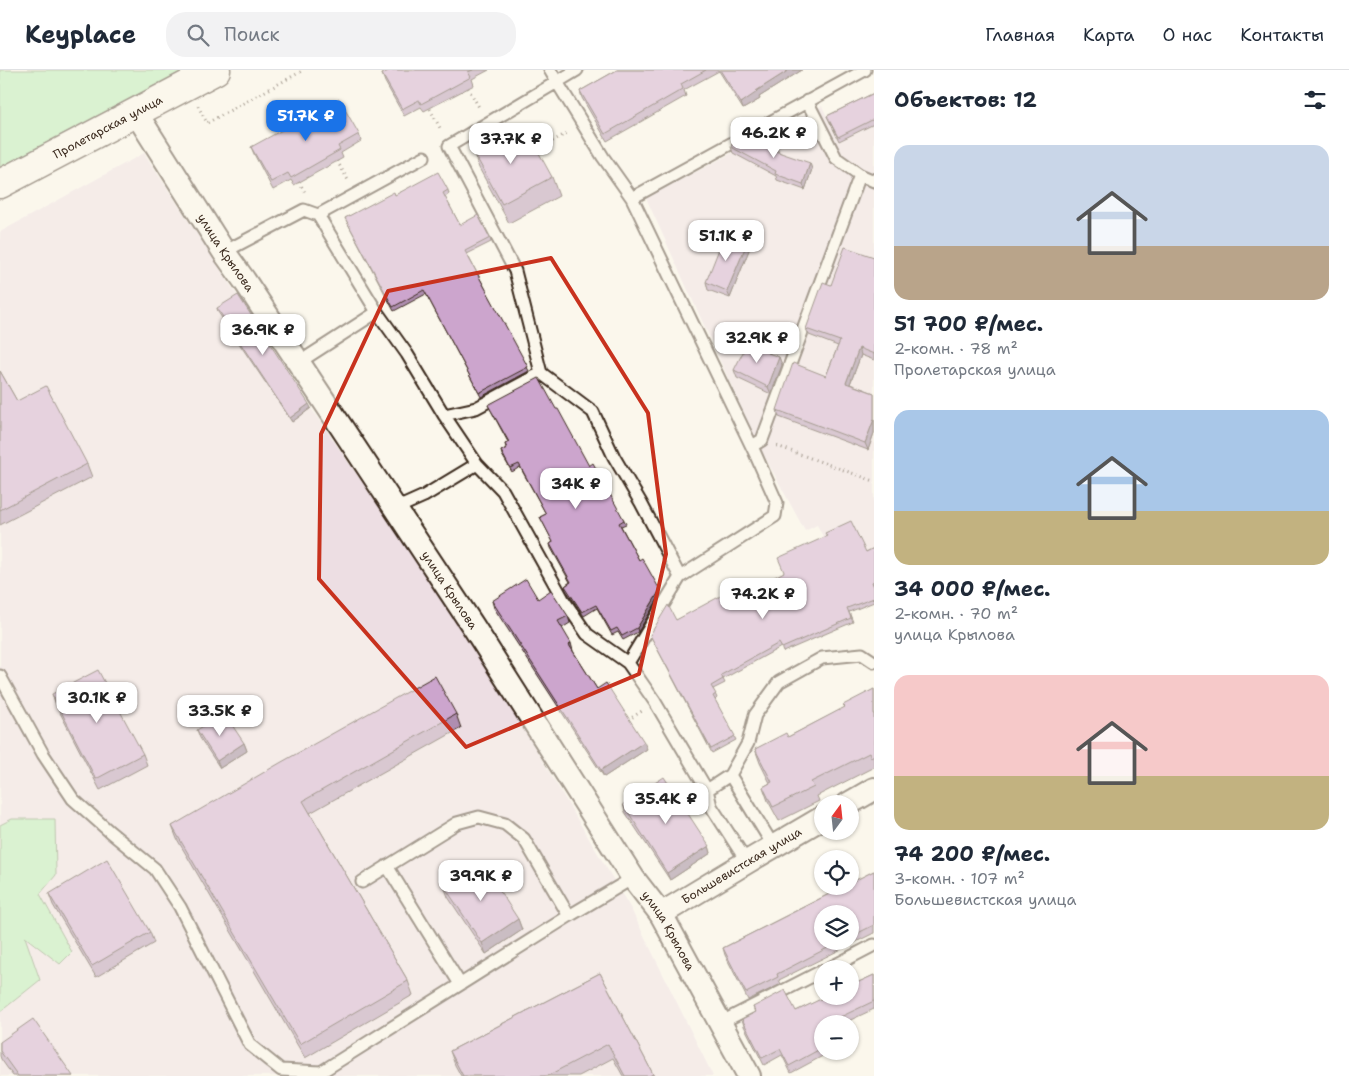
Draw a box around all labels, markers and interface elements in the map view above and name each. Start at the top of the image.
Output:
search box [166,12,516,57]
text: Keyplace [25,19,136,51]
icon: search [184,21,212,49]
text: Поиск [224,22,280,47]
text: Главная [985,23,1055,47]
text: Карта [1083,23,1135,47]
text: О нас [1163,23,1212,47]
text: Контакты [1240,23,1324,47]
text: Объектов: 12 [894,86,1037,114]
icon: filters [1301,86,1329,114]
street label: Пролетарская улица [50,91,166,162]
pin: 51.7K ₽ [260,100,352,142]
text: 51.7K ₽ [277,105,335,126]
pin: 46.2K ₽ [728,116,820,159]
pin: 37.7K ₽ [465,122,557,165]
text: 46.2K ₽ [741,122,807,143]
text: 37.7K ₽ [480,128,542,149]
icon: home [1067,178,1157,268]
street label: улица Крылова [194,211,258,295]
pin: 51.1K ₽ [680,220,772,262]
text: 51.1K ₽ [699,225,753,246]
text: 51 700 ₽/мес. [894,310,1043,338]
pin: 36.9K ₽ [217,314,309,356]
text: 36.9K ₽ [231,319,295,340]
pin: 32.9K ₽ [711,322,803,364]
text: 32.9K ₽ [725,327,789,348]
text: 2-комн. · 78 m² [894,338,1018,359]
text: Пролетарская улица [894,359,1056,380]
icon: home [1067,443,1157,533]
pin: 34K ₽ [541,468,611,510]
text: 34K ₽ [551,473,601,494]
street label: улица Крылова [418,548,481,633]
text: 34 000 ₽/мес. [894,575,1051,603]
pin: 74.2K ₽ [717,578,809,620]
text: 74.2K ₽ [731,583,795,604]
text: 2-комн. · 70 m² [894,603,1018,624]
text: улица Крылова [894,624,1015,645]
pin: 30.1K ₽ [51,682,143,724]
text: 30.1K ₽ [67,687,127,708]
pin: 33.5K ₽ [174,694,266,737]
text: 33.5K ₽ [188,700,252,721]
icon: home [1067,708,1157,798]
pin: 35.4K ₽ [620,782,712,825]
text: 35.4K ₽ [635,788,697,809]
north arrow [814,795,859,840]
map controls [814,795,859,1060]
street label: Большевистская улица [679,823,805,908]
text: 74 200 ₽/мес. [894,840,1050,868]
button: locate [814,850,859,895]
pin: 39.9K ₽ [435,860,527,902]
text: 39.9K ₽ [449,865,513,886]
text: 3-комн. · 107 m² [894,868,1025,889]
street label: улица Крылова [638,887,699,974]
text: Большевистская улица [894,889,1076,910]
button: layers [814,905,859,950]
button: + [814,960,859,1005]
button: − [814,1015,859,1060]

